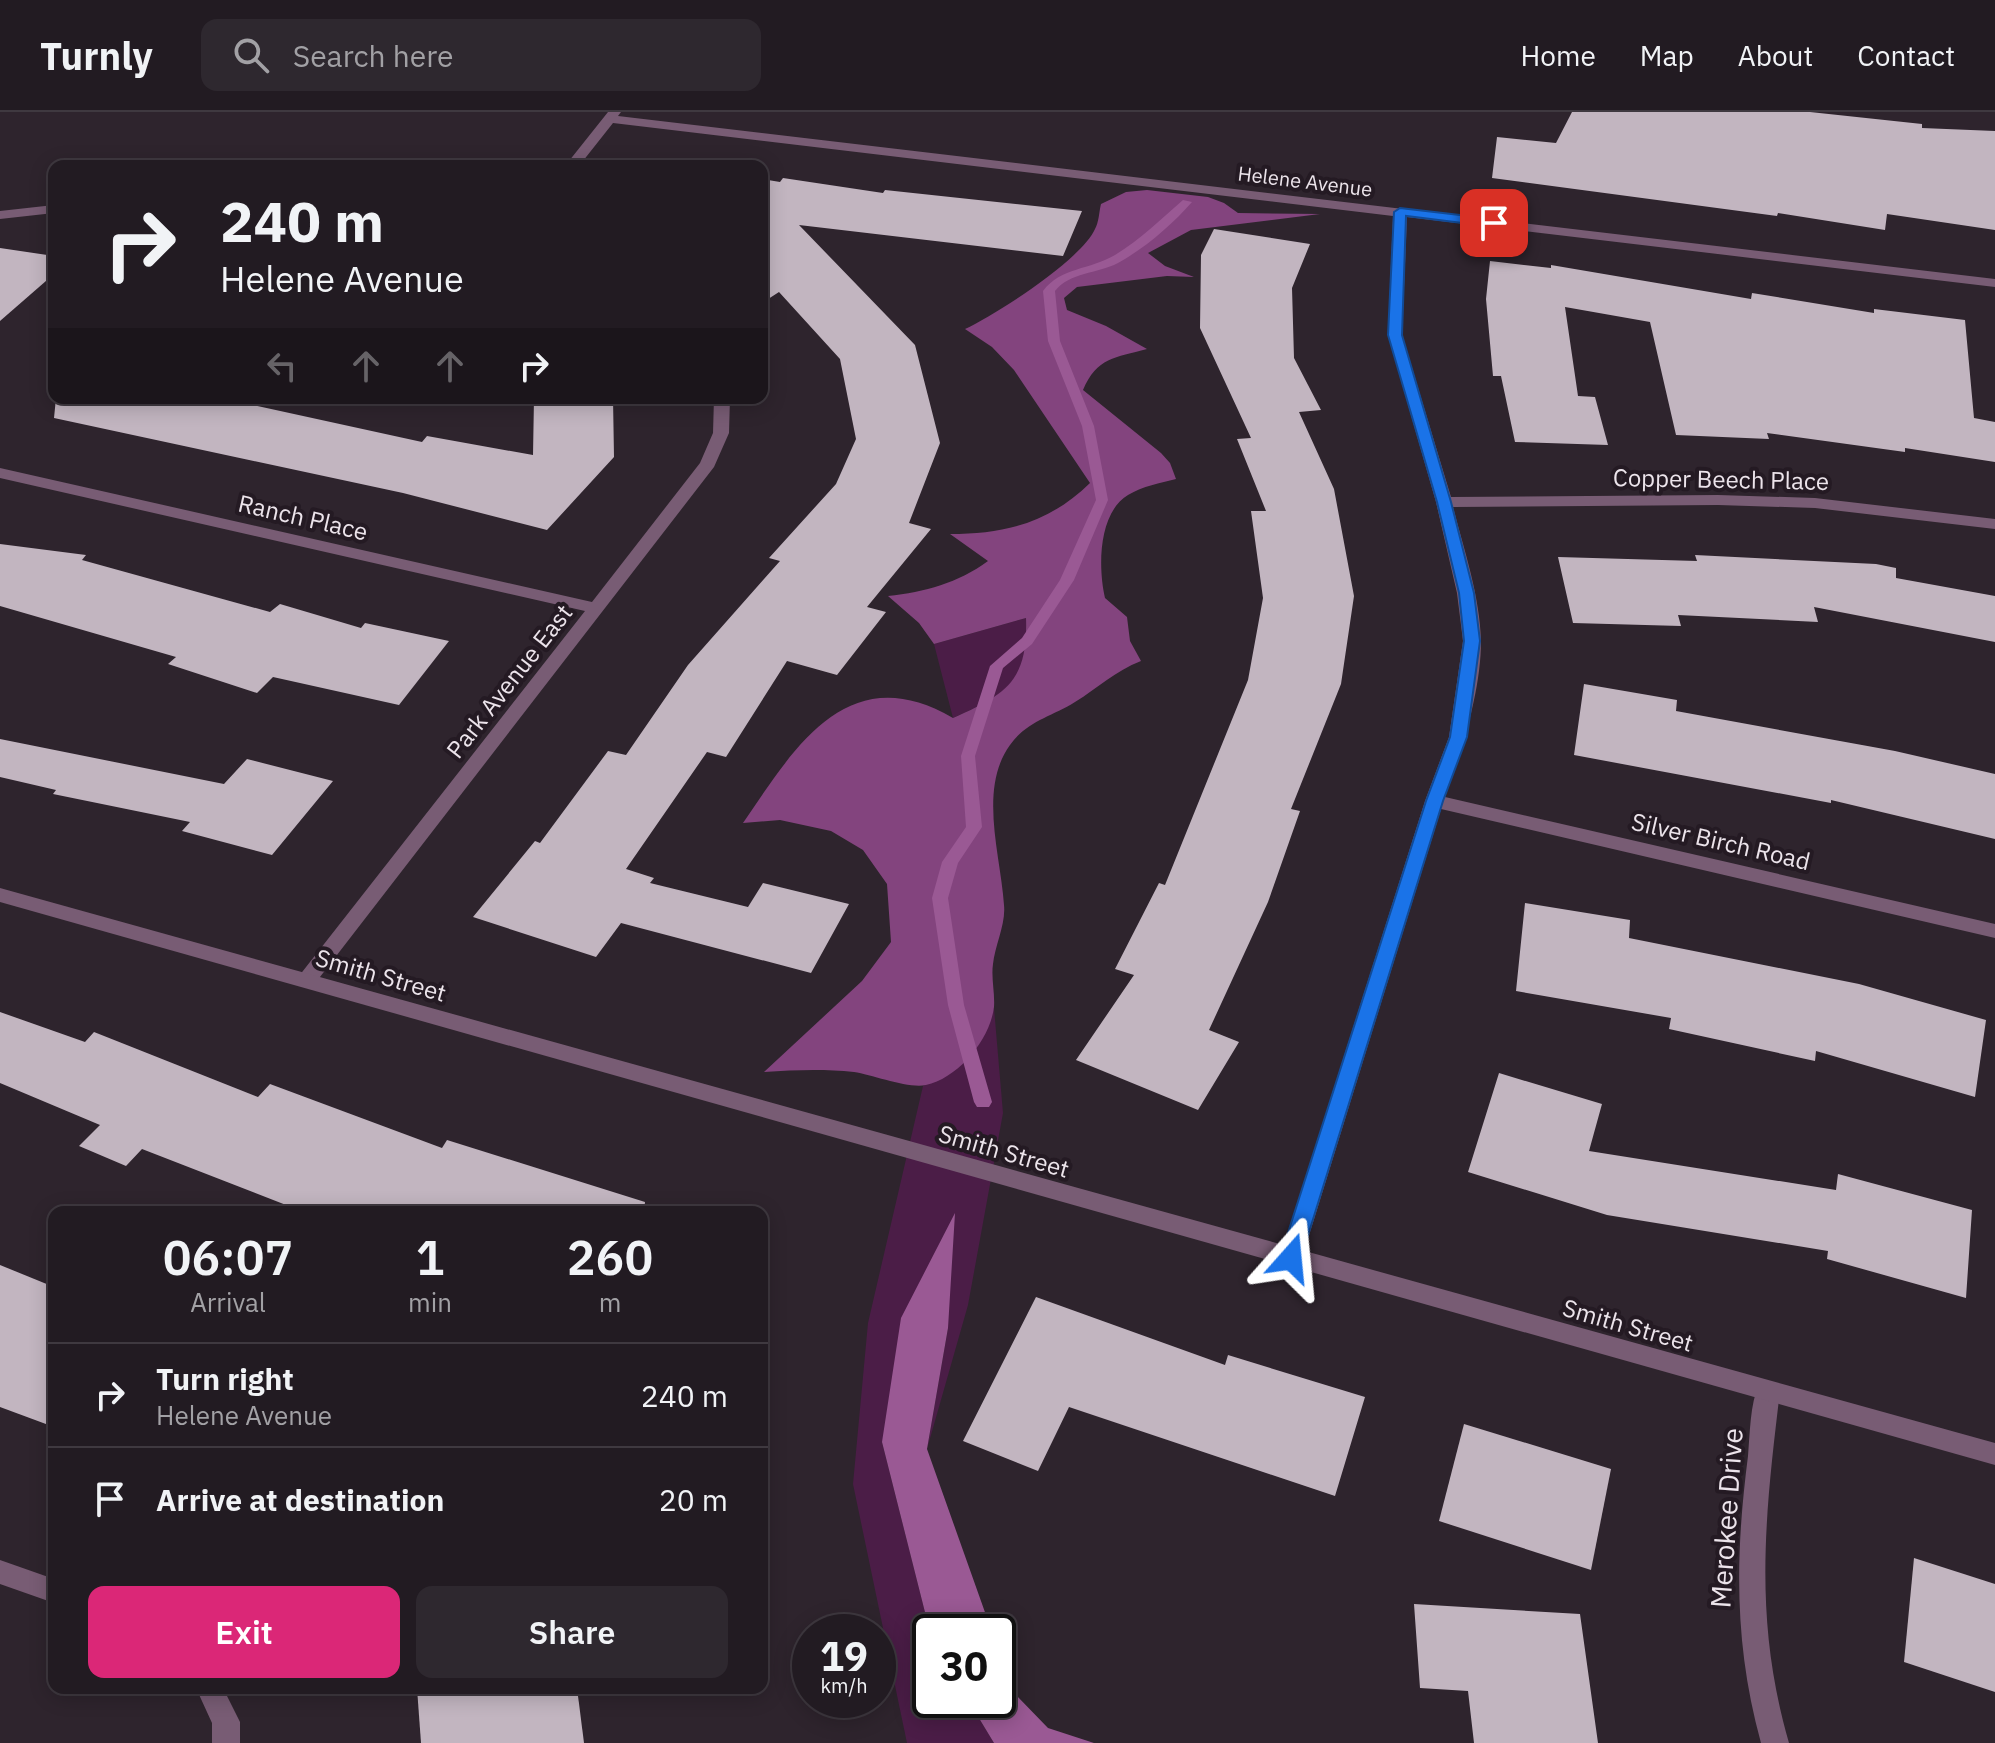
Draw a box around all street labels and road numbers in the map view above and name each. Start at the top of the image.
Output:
street label: Helene Avenue [1236,159,1374,203]
street label: Copper Beech Place [1613,461,1829,497]
street label: Ranch Place [235,487,371,547]
street label: Park Avenue East [439,598,579,764]
street label: Silver Birch Road [1629,805,1813,877]
street label: Smith Street [312,941,450,1009]
street label: Smith Street [935,1117,1073,1185]
street label: Smith Street [1559,1291,1697,1359]
street label: Merokee Drive [1701,1427,1751,1609]

